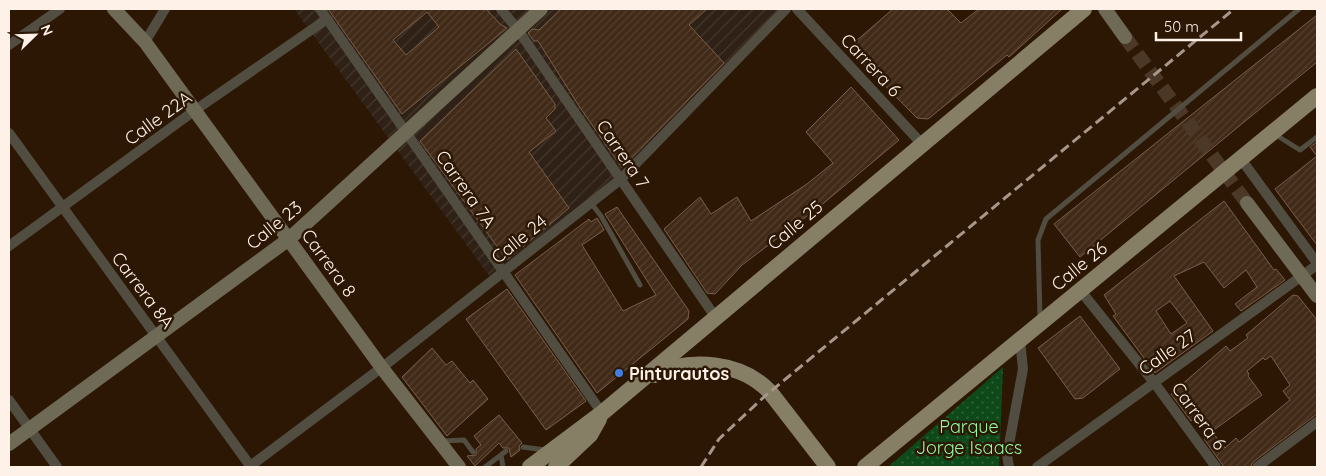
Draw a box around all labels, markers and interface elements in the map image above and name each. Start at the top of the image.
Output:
north arrow [10,10,60,60]
scale bar [1156,10,1241,42]
text: 50 m [1164,17,1199,36]
text: N [37,22,57,38]
street label: Carrera 6 [836,28,906,102]
street label: Calle 22A [120,86,196,150]
street label: Carrera 7 [592,115,654,193]
street label: Carrera 7A [431,146,501,233]
street label: Calle 25 [762,195,828,255]
street label: Calle 23 [241,196,307,254]
street label: Calle 24 [486,210,552,268]
street label: Carrera 8 [297,224,361,302]
street label: Calle 26 [1046,236,1112,296]
street label: Carrera 8A [107,247,180,333]
street label: Calle 27 [1134,324,1200,380]
place label: Pinturautos [629,362,730,385]
marker: Pinturautos [613,367,625,379]
street label: Carrera 6 [1167,377,1232,455]
park label: Parque Jorge Isaacs [916,415,1022,459]

